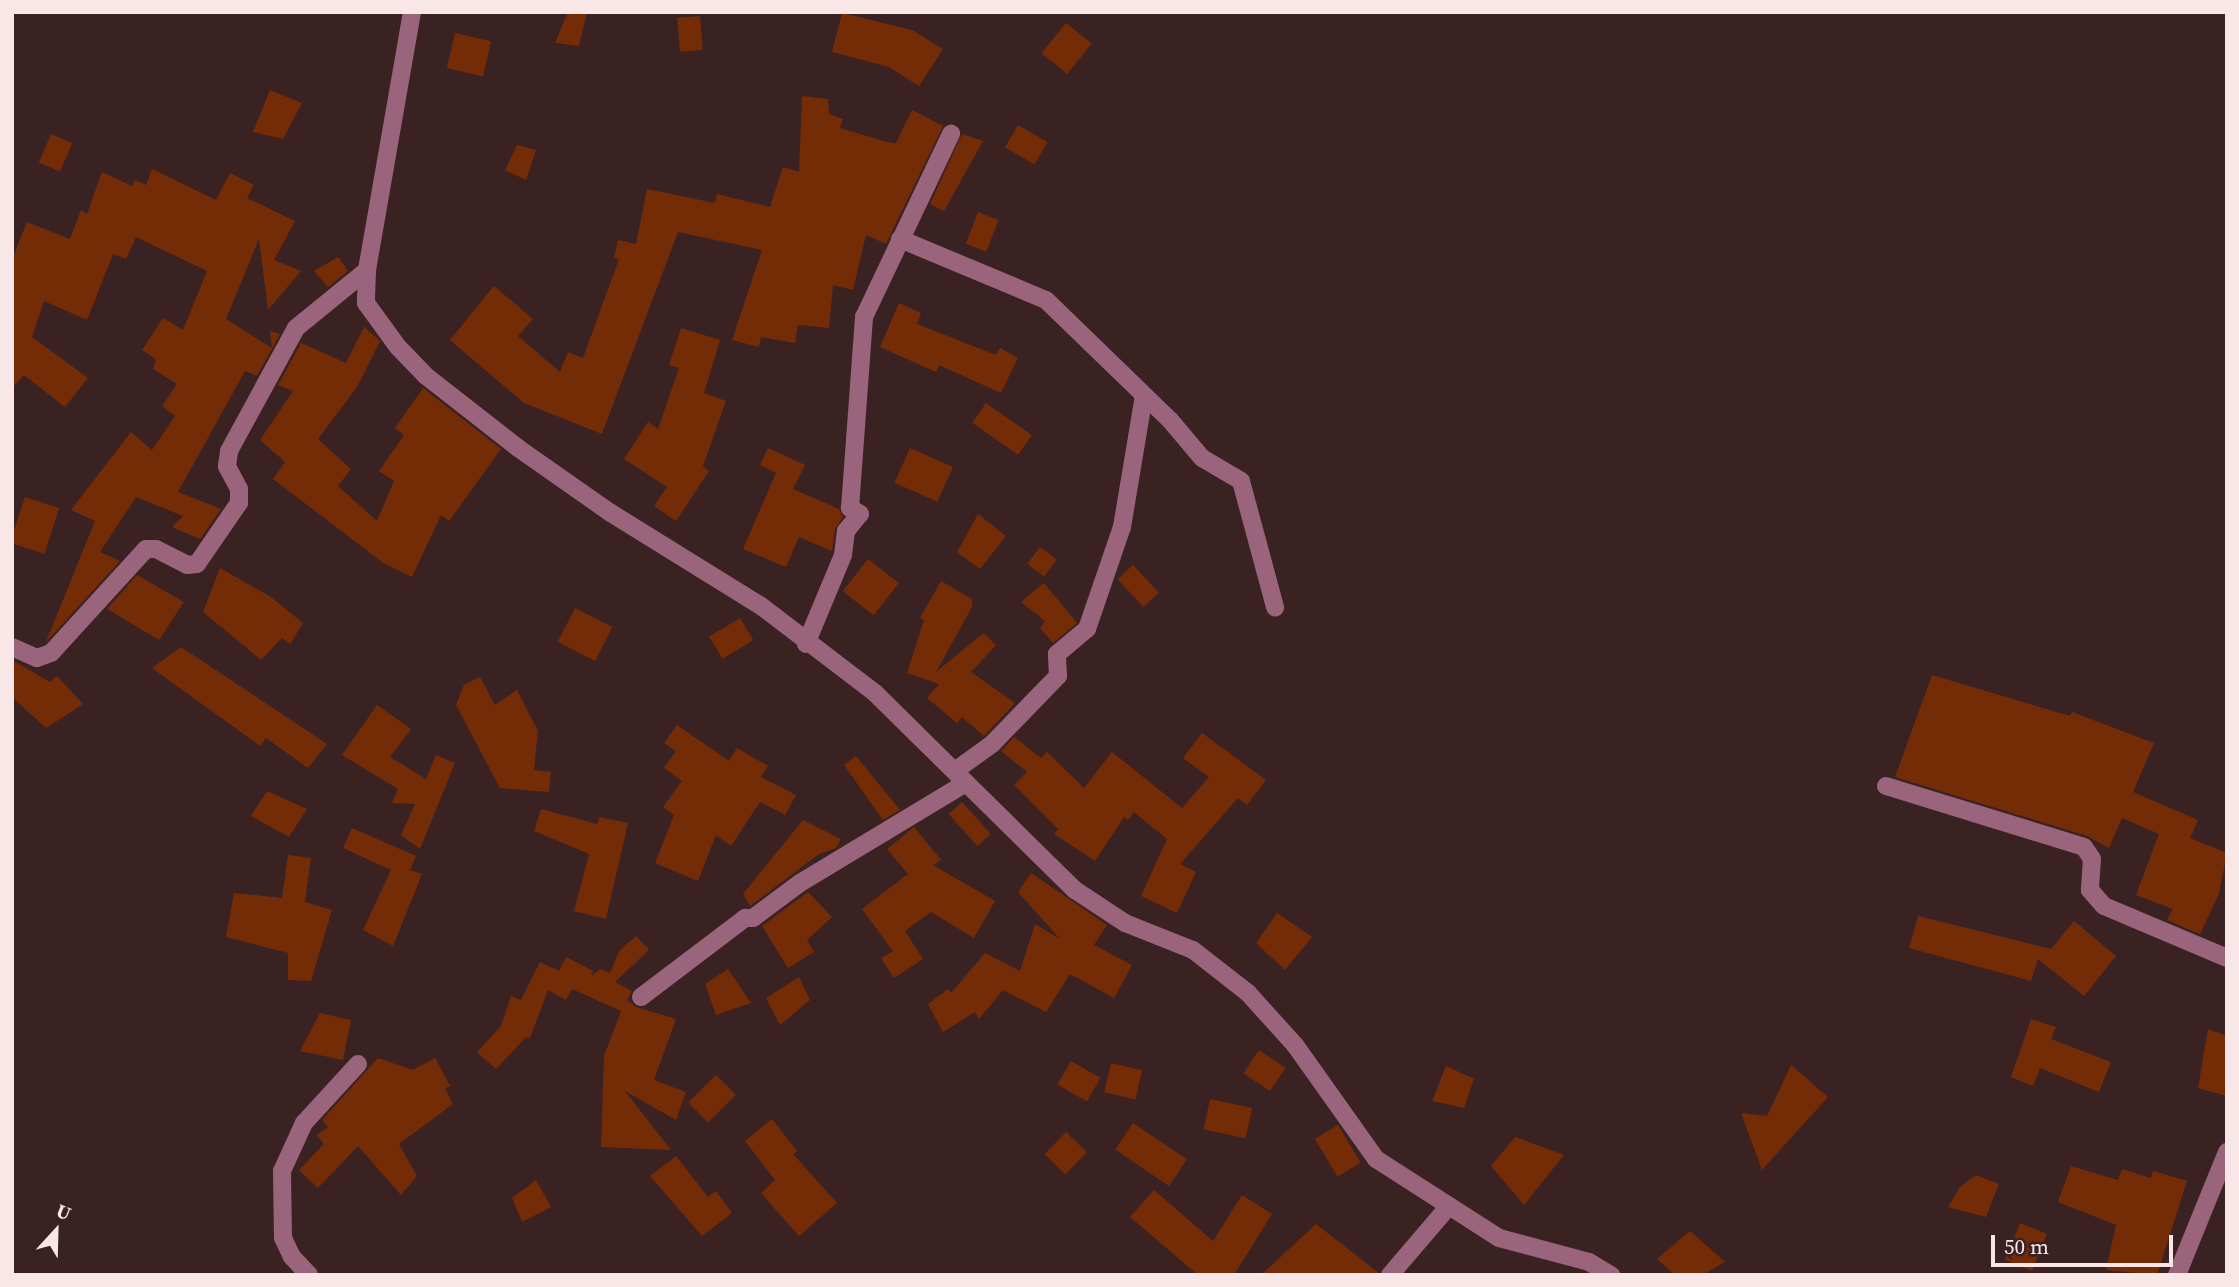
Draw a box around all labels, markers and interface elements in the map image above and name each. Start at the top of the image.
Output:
north arrow [21,1196,91,1266]
text: U [53,1197,75,1226]
scale bar [1994,1220,2176,1264]
text: 50 m [2004,1232,2049,1261]

